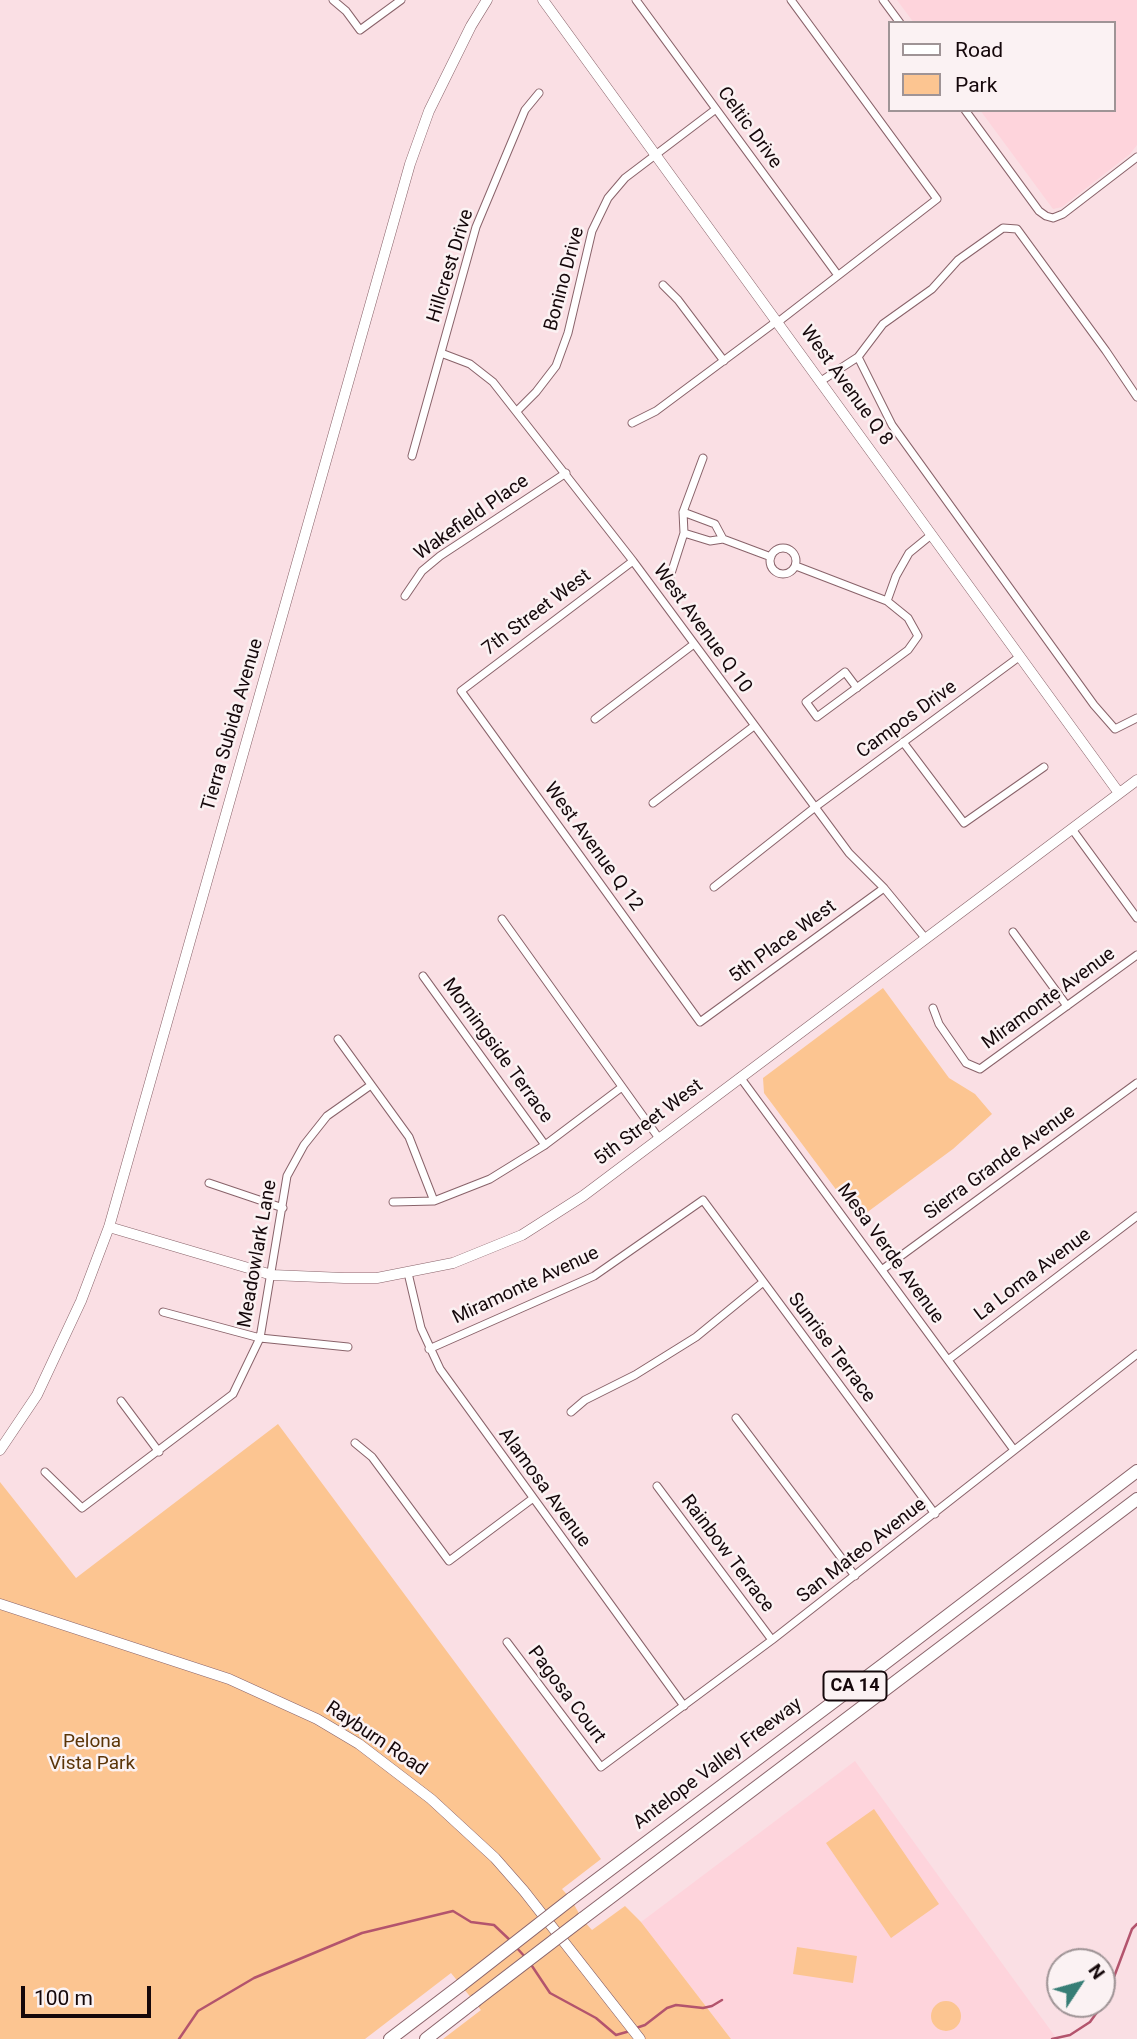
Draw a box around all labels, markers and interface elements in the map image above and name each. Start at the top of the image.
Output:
legend [888,21,1116,112]
text: Road [955,38,1003,62]
text: Park [955,73,997,97]
street label: Celtic Drive [712,83,786,173]
street label: Hillcrest Drive [423,207,479,325]
street label: Bonino Drive [540,225,590,333]
street label: West Avenue Q 8 [795,322,897,450]
street label: Wakefield Place [411,470,533,566]
street label: West Avenue Q 10 [648,560,756,698]
street label: 7th Street West [478,565,596,661]
street label: Tierra Subida Avenue [197,636,269,814]
street label: Campos Drive [853,676,961,764]
street label: West Avenue Q 12 [539,778,647,916]
street label: 5th Place West [725,896,841,988]
street label: Miramonte Avenue [978,943,1120,1055]
street label: Morningside Terrace [437,974,557,1128]
street label: 5th Street West [590,1075,708,1171]
street label: Sierra Grande Avenue [920,1101,1080,1225]
street label: Meadowlark Lane [234,1178,282,1330]
street label: Mesa Verde Avenue [832,1180,948,1328]
street label: La Loma Avenue [970,1224,1096,1326]
street label: Miramonte Avenue [449,1242,603,1330]
street label: Sunrise Terrace [782,1289,880,1407]
street label: Alamosa Avenue [493,1424,595,1552]
street label: Rainbow Terrace [675,1491,779,1617]
street label: San Mateo Avenue [793,1493,931,1609]
street label: Pagosa Court [522,1642,610,1748]
road number: CA 14 [824,1672,886,1700]
street label: Antelope Valley Freeway [629,1693,807,1835]
street label: Rayburn Road [321,1697,431,1781]
park label: Pelona Vista Park [49,1731,135,1775]
north arrow [1046,1948,1116,2018]
text: N [1084,1959,1110,1984]
scale bar [24,1972,154,2016]
text: 100 m [34,1986,93,2010]

